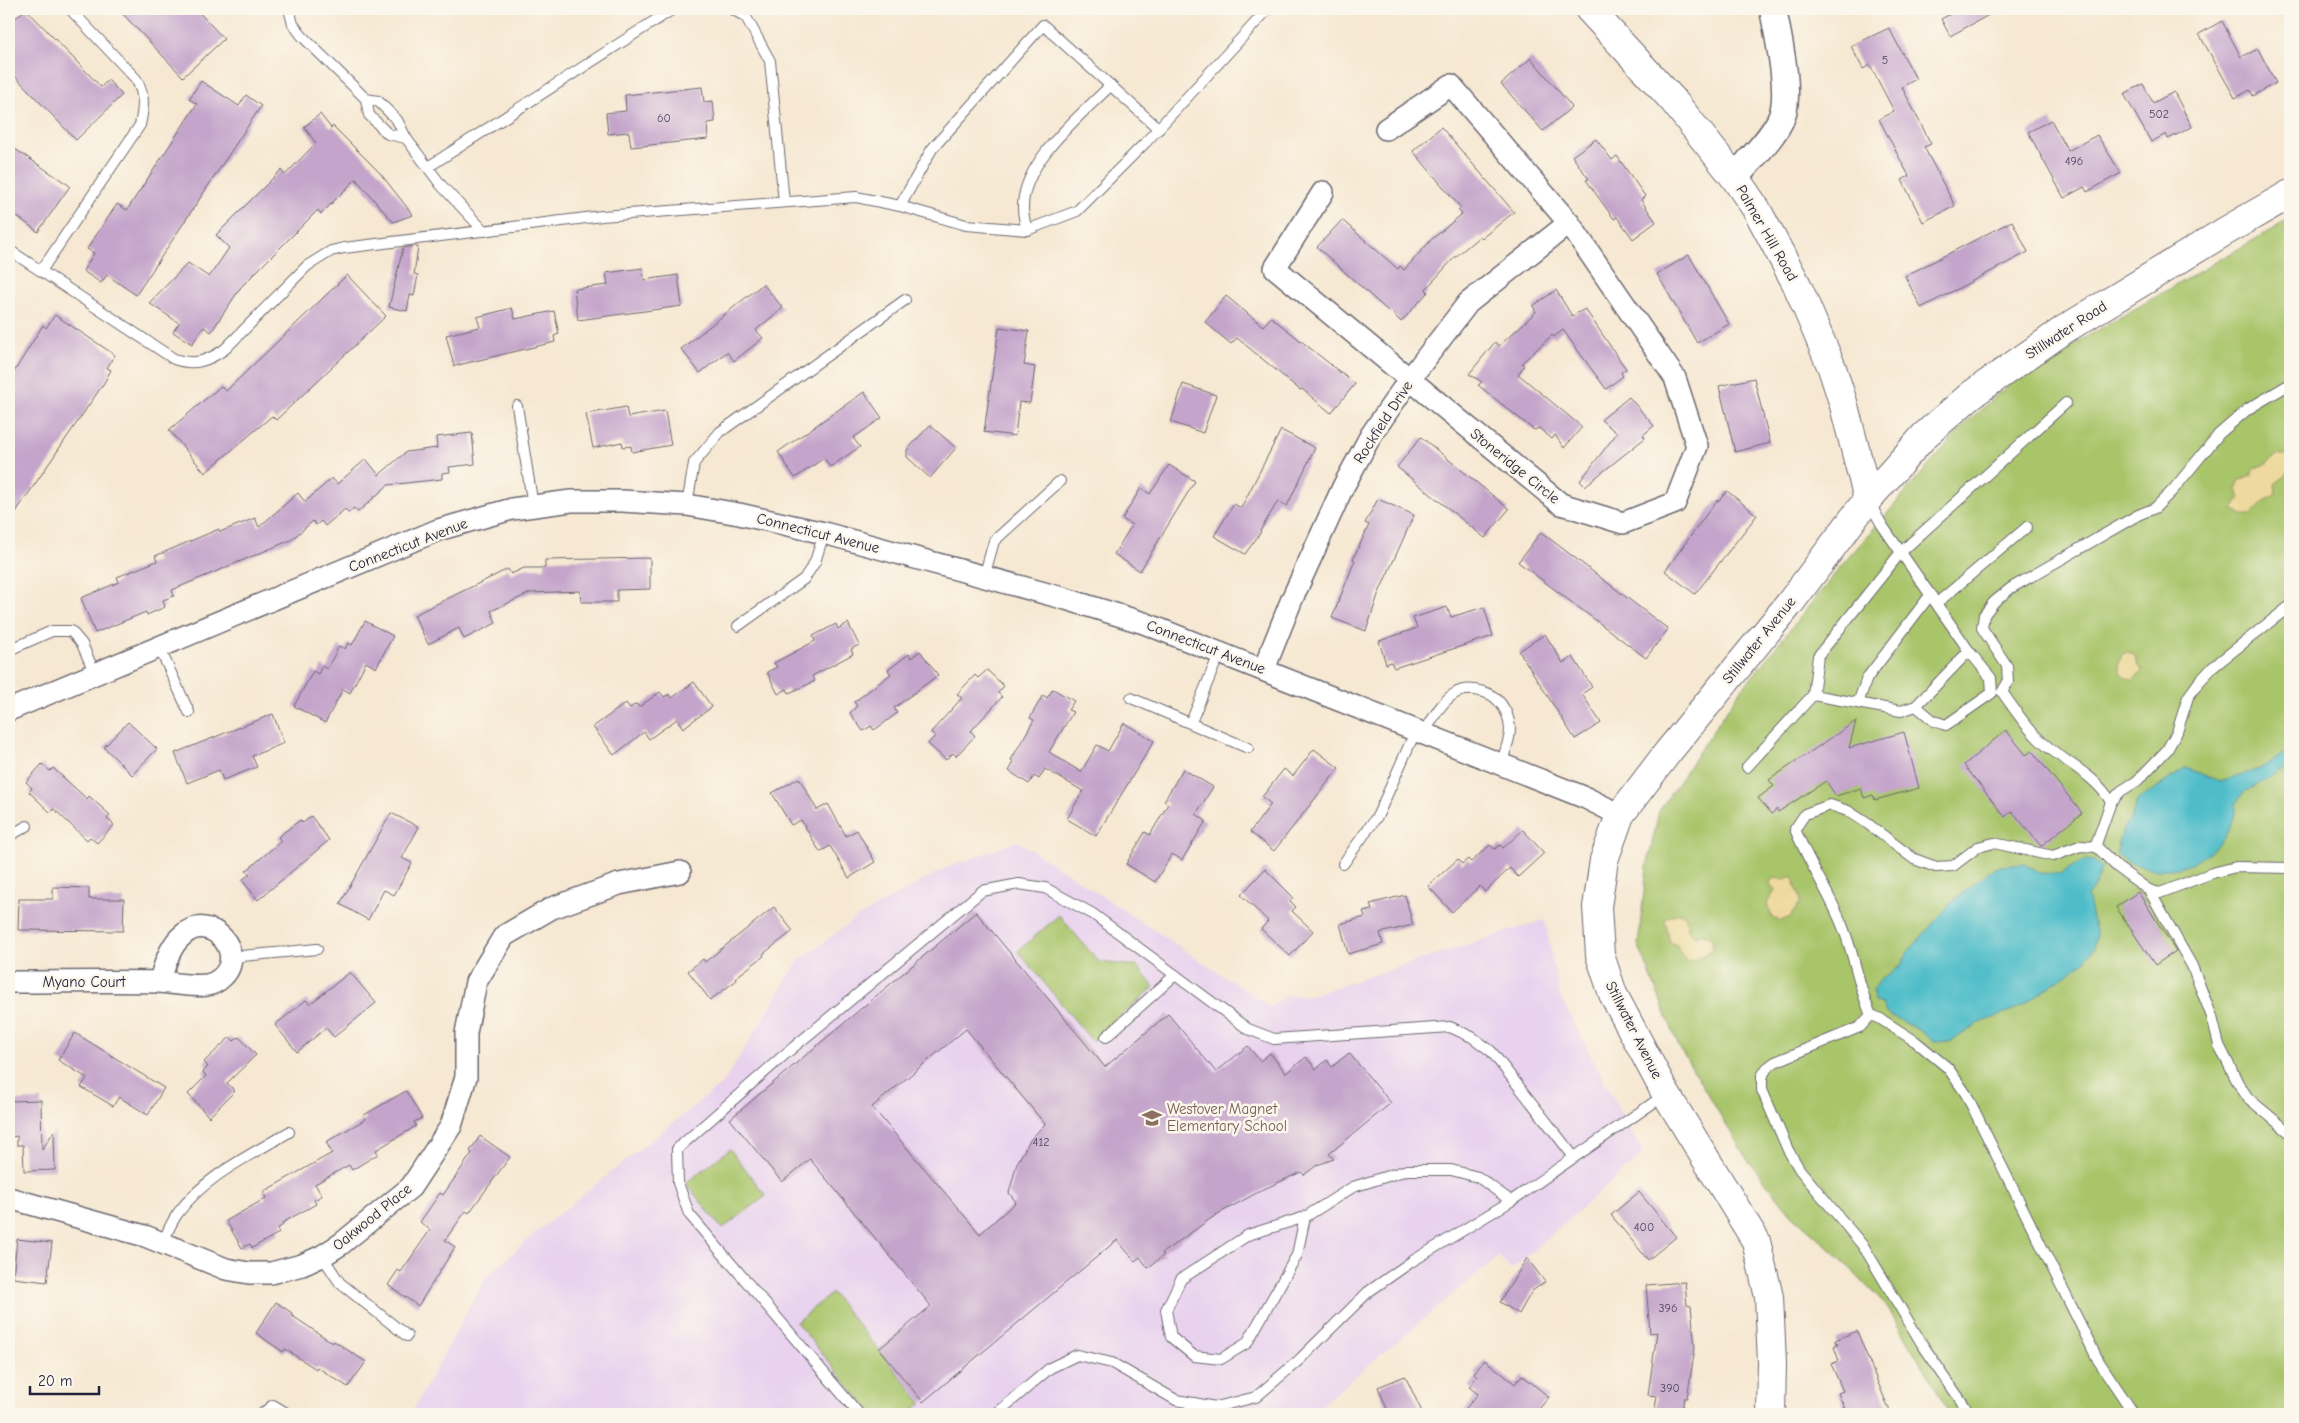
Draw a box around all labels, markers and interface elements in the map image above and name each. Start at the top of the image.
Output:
house number: 5 [1882,53,1888,67]
house number: 502 [2149,107,2169,121]
house number: 60 [657,111,671,125]
house number: 496 [2065,154,2083,168]
street label: Palmer Hill Road [1732,182,1802,284]
street label: Stillwater Road [2022,297,2110,363]
street label: Rockfield Drive [1350,377,1417,467]
street label: Stoneridge Circle [1467,424,1564,508]
street label: Connecticut Avenue [755,509,882,557]
street label: Connecticut Avenue [346,514,471,576]
street label: Stillwater Avenue [1718,592,1800,687]
street label: Connecticut Avenue [1144,616,1269,678]
street label: Myano Court [42,973,126,991]
street label: Stillwater Avenue [1602,978,1667,1082]
place label: Westover Magnet Elementary School [1167,1100,1287,1135]
school or university icon: Westover Magnet Elementary School [1141,1107,1163,1129]
house number: 412 [1033,1135,1049,1149]
street label: Oakwood Place [329,1179,415,1254]
house number: 400 [1634,1220,1654,1234]
house number: 396 [1659,1301,1677,1315]
scale bar [30,1363,99,1395]
text: 20 m [38,1372,72,1390]
house number: 390 [1660,1381,1680,1395]

